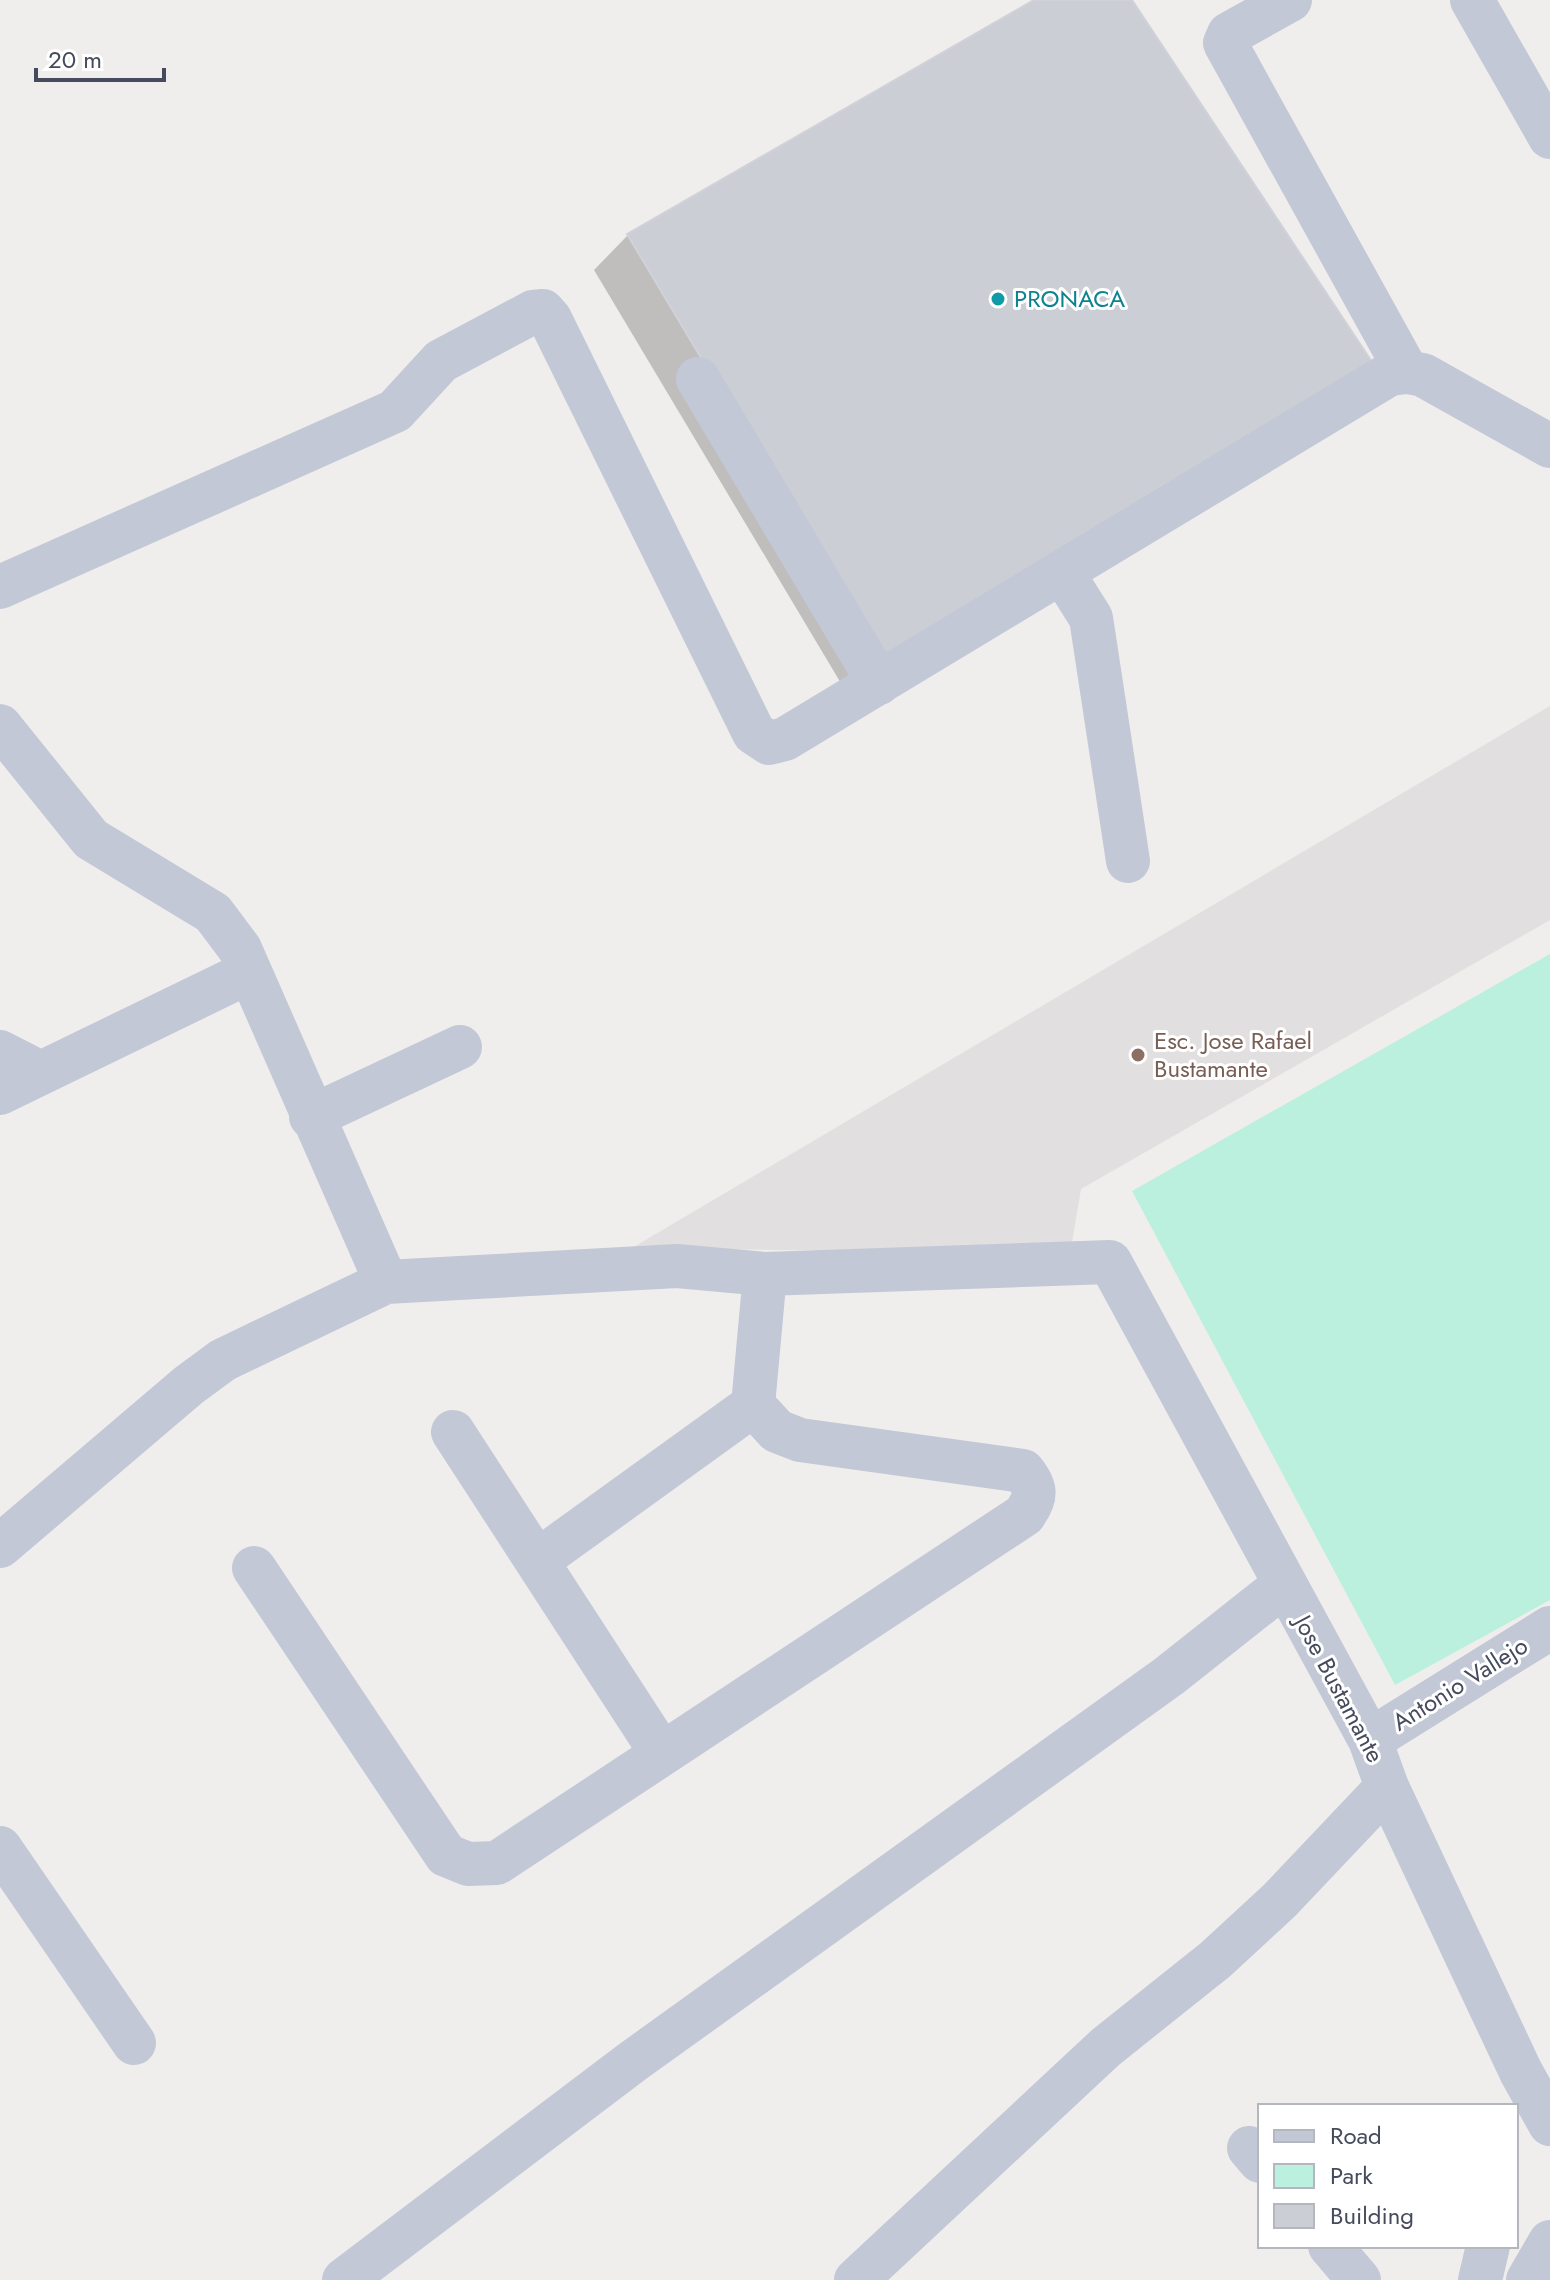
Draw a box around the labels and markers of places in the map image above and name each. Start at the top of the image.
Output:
place label: PRONACA [1014,281,1125,316]
marker: PRONACA [989,290,1007,308]
place label: Esc. Jose Rafael Bustamante [1154,1023,1312,1086]
marker: Esc. Jose Rafael Bustamante [1129,1046,1147,1064]

